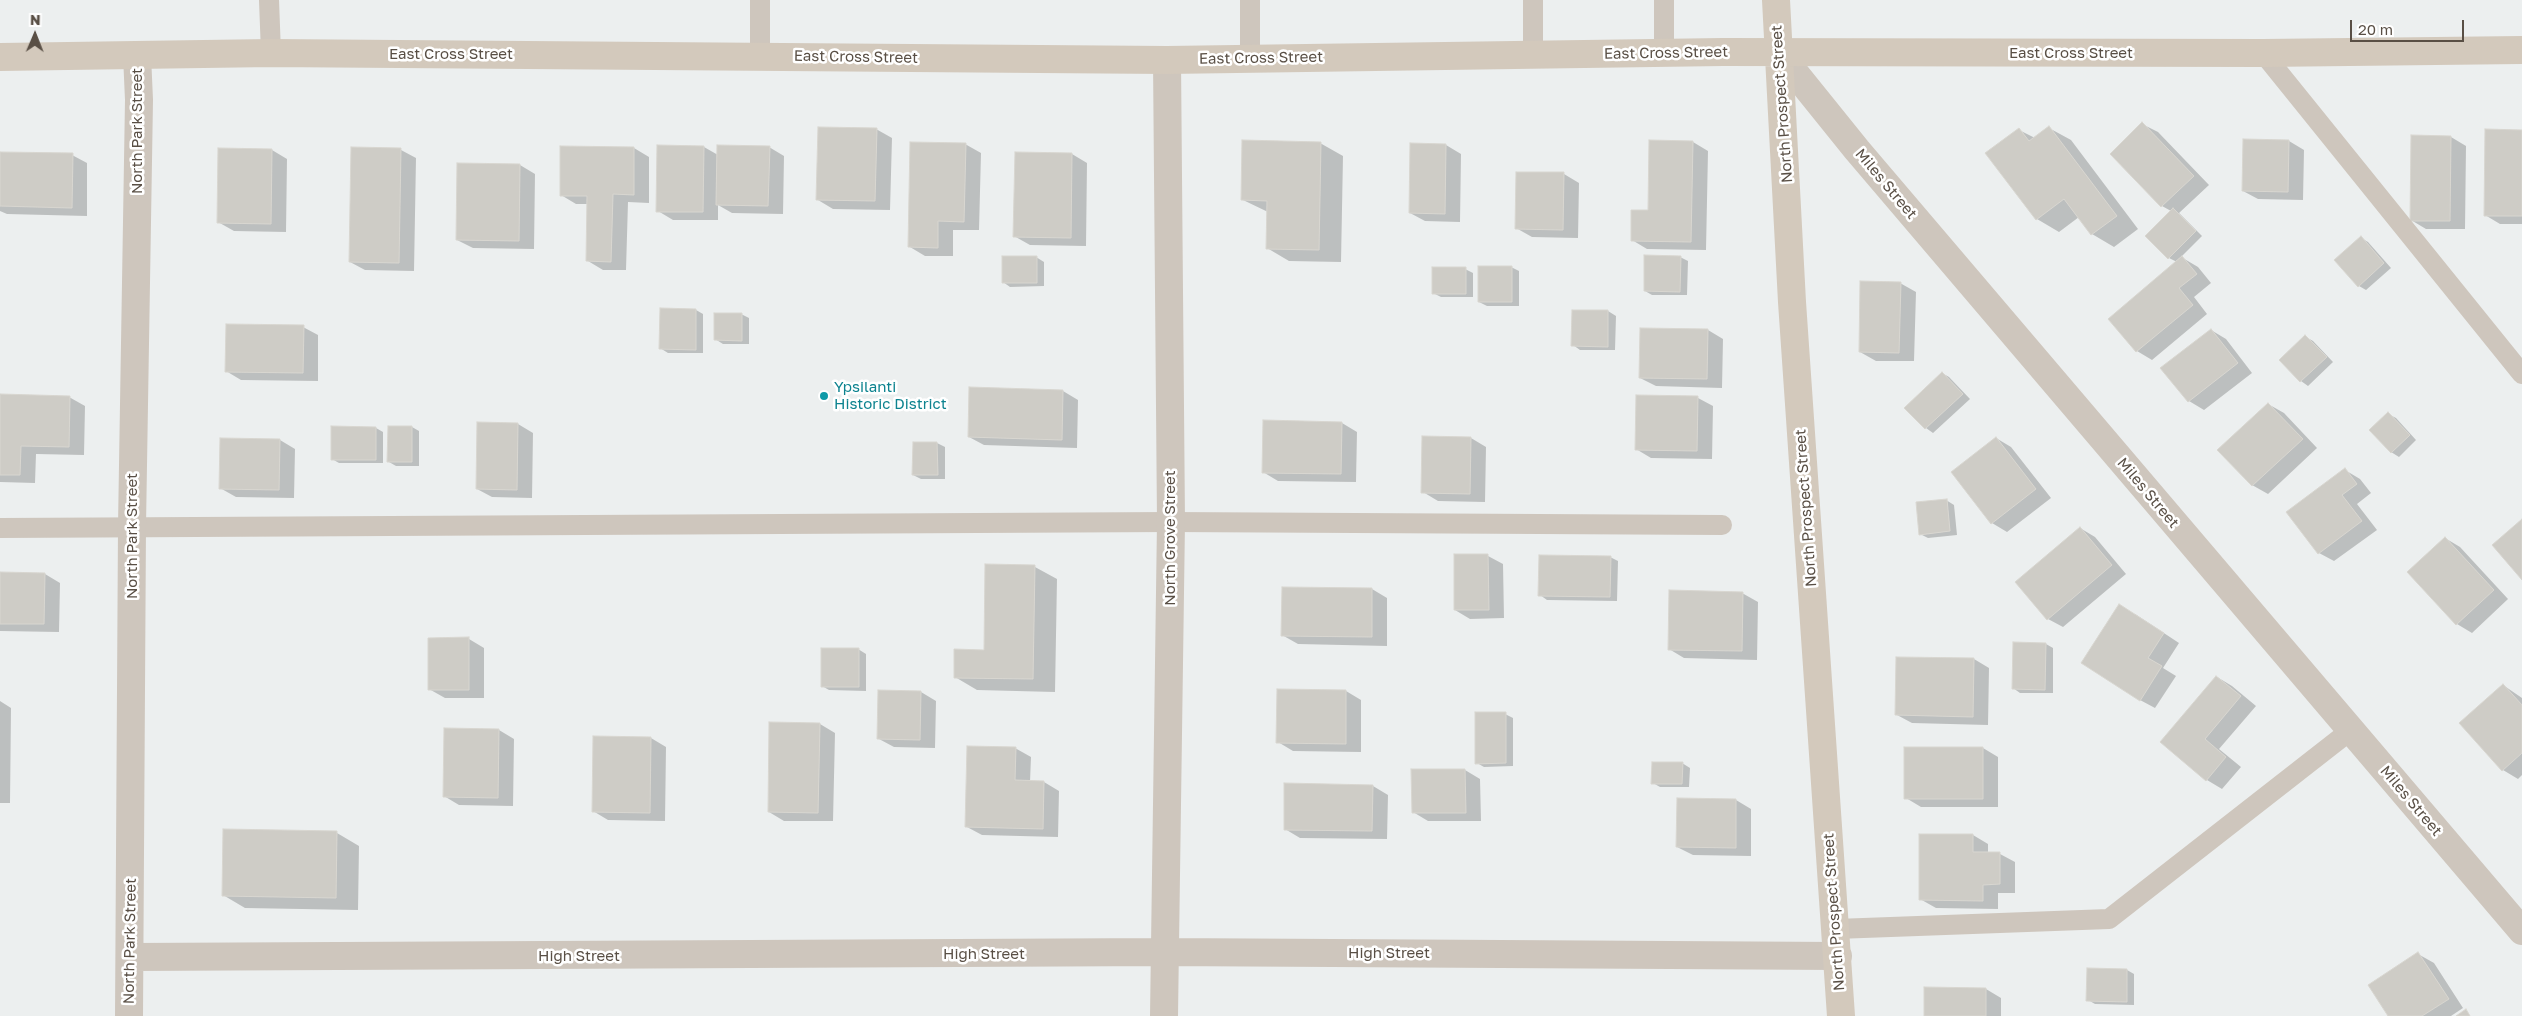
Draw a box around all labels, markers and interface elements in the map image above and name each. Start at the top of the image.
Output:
north arrow [10,10,60,60]
scale bar [2352,10,2466,42]
text: N [30,11,41,28]
text: 20 m [2358,20,2393,38]
street label: North Prospect Street [1768,24,1796,184]
street label: East Cross Street [1604,43,1728,63]
street label: East Cross Street [2009,44,2133,62]
street label: East Cross Street [389,45,513,63]
street label: East Cross Street [794,47,918,67]
street label: East Cross Street [1199,48,1323,68]
street label: North Park Street [128,68,146,194]
street label: Miles Street [1851,145,1921,223]
place label: Ypsilanti Historic District [834,378,947,413]
marker: Ypsilanti Historic District [818,390,830,402]
street label: North Prospect Street [1792,428,1820,588]
street label: Miles Street [2113,454,2183,532]
street label: North Grove Street [1161,470,1179,606]
street label: North Park Street [123,473,141,599]
street label: Miles Street [2376,762,2446,840]
street label: North Prospect Street [1820,832,1848,992]
street label: North Park Street [120,878,140,1004]
street label: High Street [1348,944,1430,962]
street label: High Street [943,945,1025,963]
street label: High Street [538,947,620,965]

